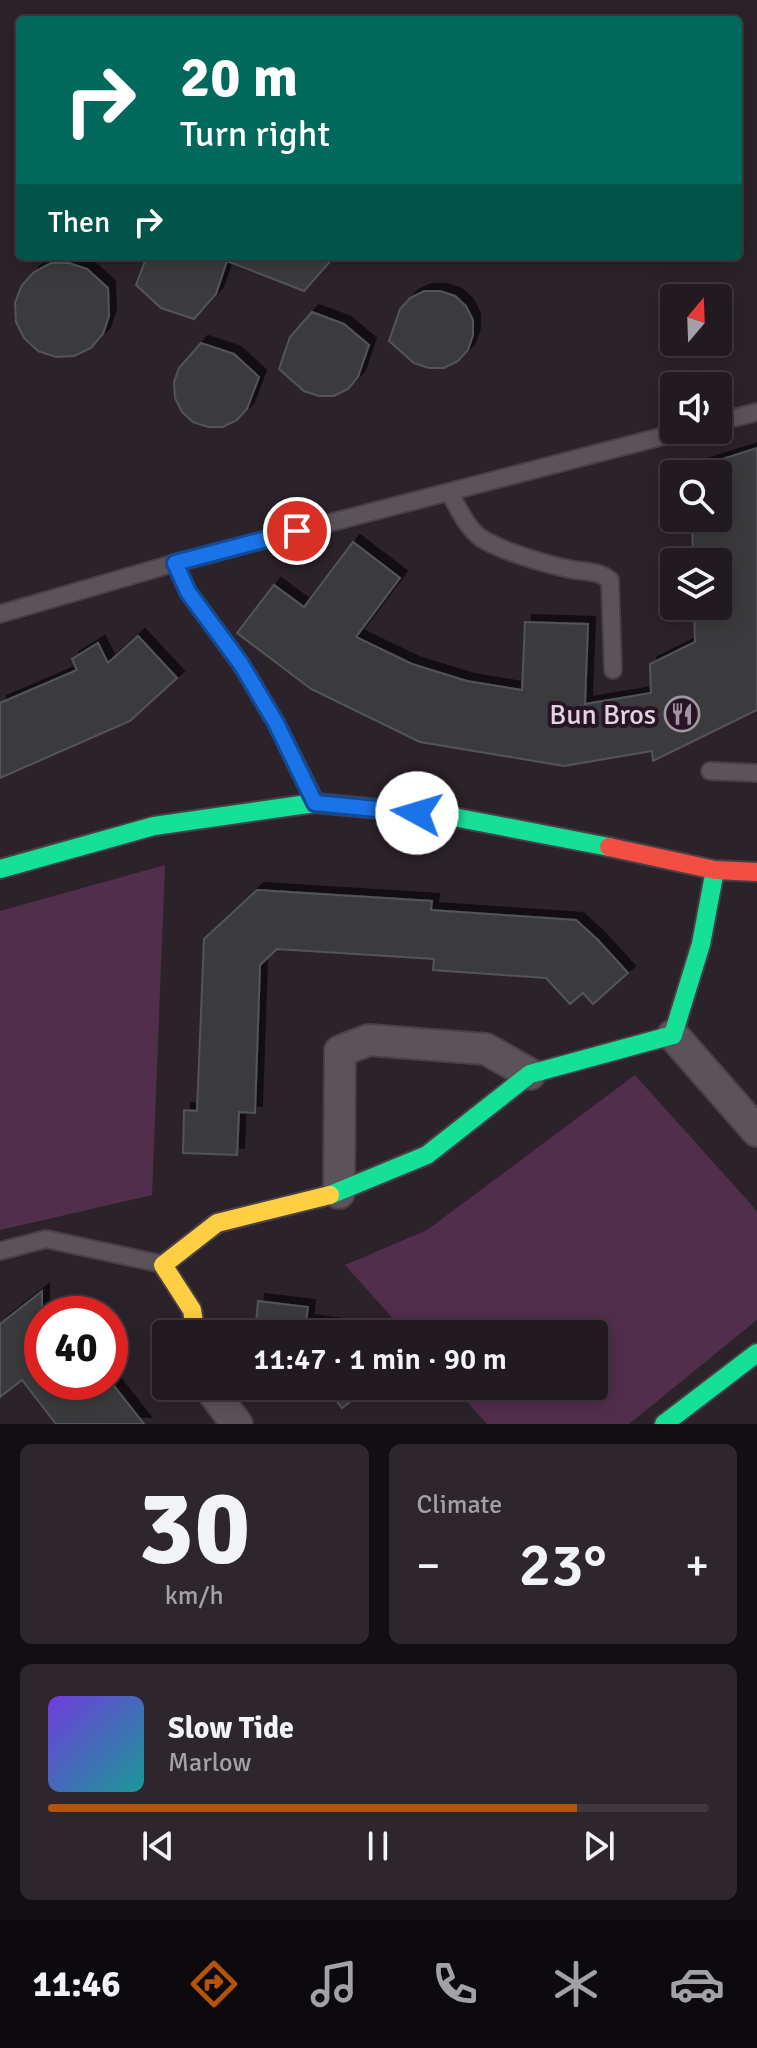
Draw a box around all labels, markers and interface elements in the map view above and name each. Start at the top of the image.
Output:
text: 20 m [180,43,298,112]
icon: right [48,48,152,152]
text: Turn right [180,112,330,157]
icon: right [126,200,170,244]
text: Then [48,204,110,241]
north arrow [660,284,732,356]
map controls [660,284,732,620]
button: sound [660,372,732,444]
button: search [660,460,732,532]
pin [263,497,331,565]
icon: arrive [275,509,319,553]
button: layers [660,548,732,620]
restaurant icon: Bun Bros [663,695,701,733]
place label: Bun Bros [549,698,656,732]
position arrow [375,771,459,855]
speed limit sign: 40 [24,1296,128,1400]
text: 11:47 · 1 min · 90 m [253,1341,507,1378]
text: 30 [138,1464,250,1592]
text: Climate [417,1489,502,1521]
text: 23° [519,1529,607,1603]
text: − [417,1539,440,1593]
text: + [685,1539,709,1593]
text: km/h [165,1580,224,1612]
text: Slow Tide [168,1710,294,1747]
text: Marlow [168,1747,251,1779]
icon: previous [136,1824,180,1868]
icon: pause [356,1824,400,1868]
icon: next [577,1824,621,1868]
icon: directions [186,1956,242,2012]
icon: music [306,1956,362,2012]
icon: phone [427,1956,483,2012]
icon: climate [548,1956,604,2012]
icon: car [669,1956,725,2012]
text: 11:46 [32,1962,121,2007]

